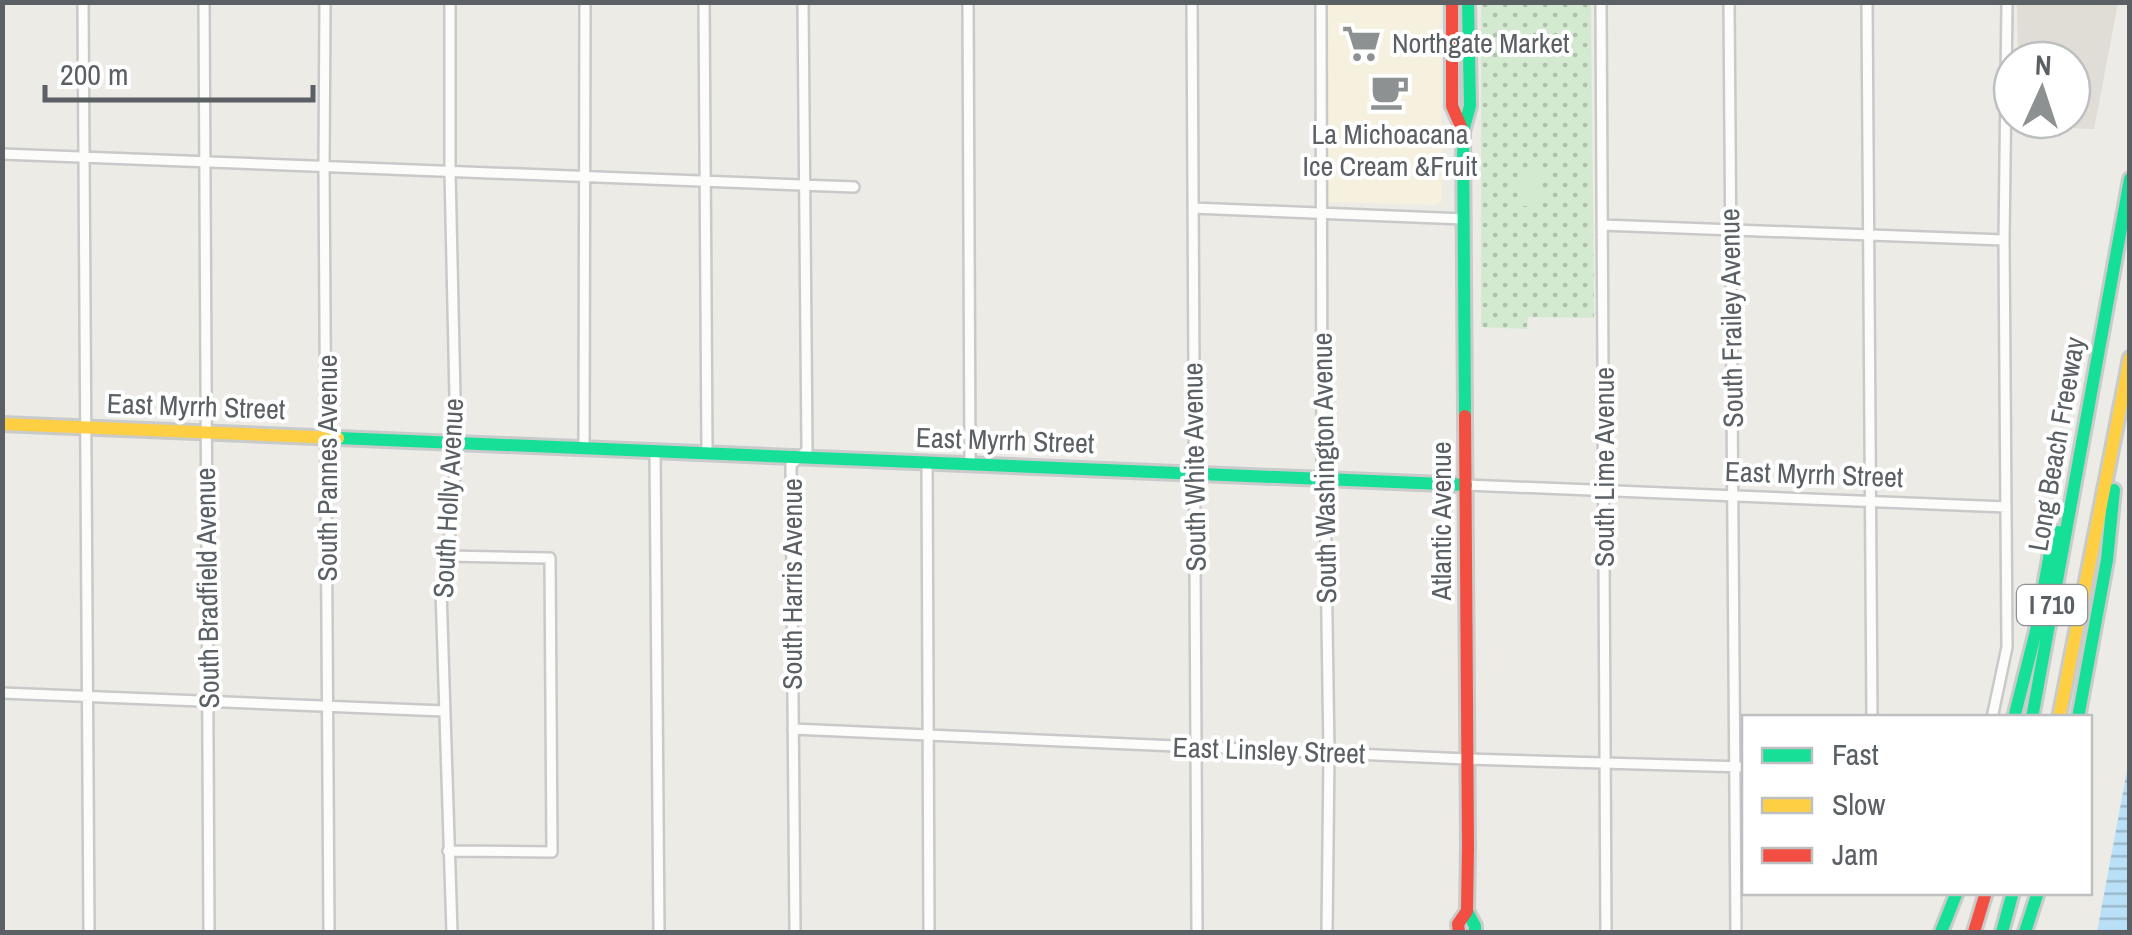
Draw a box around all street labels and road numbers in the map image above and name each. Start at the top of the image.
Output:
street label: South Frailey Avenue [1710,208,1752,428]
street label: South Washington Avenue [1303,332,1345,604]
street label: Long Beach Freeway [2018,333,2094,554]
street label: South Pannes Avenue [308,355,346,581]
street label: South White Avenue [1173,362,1215,572]
street label: South Lime Avenue [1585,367,1623,567]
street label: East Myrrh Street [106,384,286,428]
street label: South Holly Avenue [424,397,472,599]
street label: East Myrrh Street [915,418,1095,462]
street label: Atlantic Avenue [1422,441,1460,602]
street label: East Myrrh Street [1724,452,1904,496]
street label: South Bradfield Avenue [186,467,228,709]
street label: South Harris Avenue [773,478,811,690]
road number: I 710 [2017,585,2087,625]
street label: East Linsley Street [1172,728,1366,772]

